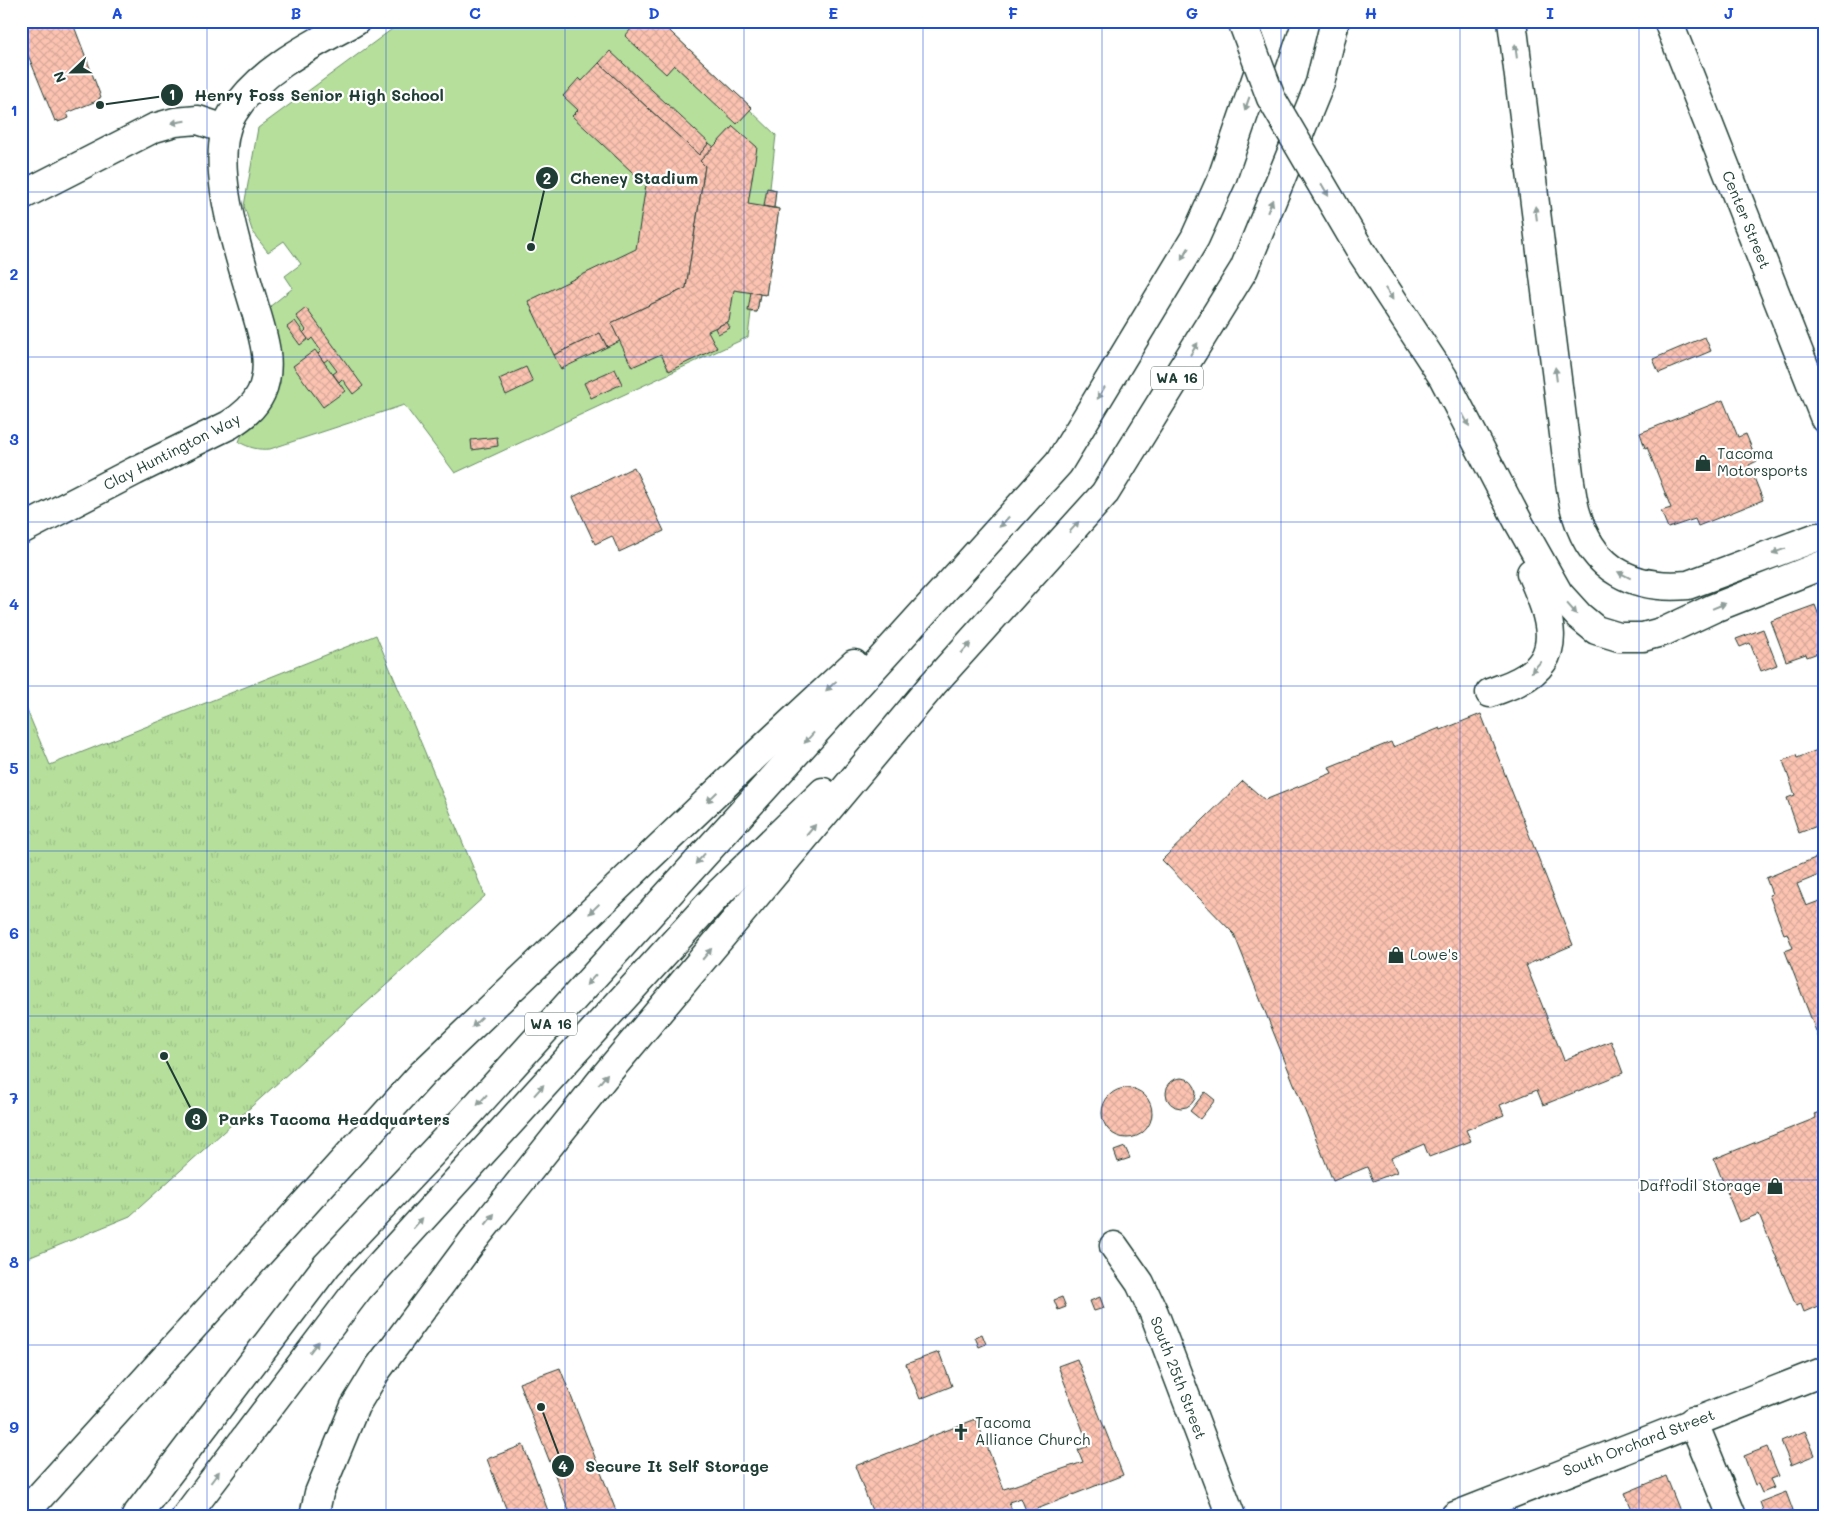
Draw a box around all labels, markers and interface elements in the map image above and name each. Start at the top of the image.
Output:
text: A [111,2,123,23]
text: B [291,2,301,23]
text: C [469,2,481,23]
text: D [648,2,660,23]
text: E [828,2,838,23]
text: F [1008,2,1018,23]
text: G [1186,2,1198,23]
text: H [1365,2,1377,23]
text: I [1546,2,1554,23]
text: J [1724,2,1734,23]
one-way arrow [1512,43,1520,59]
north arrow [48,48,98,98]
text: N [49,69,70,86]
callout: Henry Foss Senior High School [159,80,454,111]
text: 1 [169,84,175,104]
text: Henry Foss Senior High School [194,84,444,105]
one-way arrow [1243,97,1250,112]
text: 1 [10,99,18,120]
one-way arrow [170,118,186,126]
callout: Cheney Stadium [535,163,708,194]
text: Cheney Stadium [570,167,698,188]
text: 2 [543,168,551,188]
street label: Center Street [1718,168,1776,272]
one-way arrow [1321,183,1330,197]
one-way arrow [1266,199,1274,213]
one-way arrow [1532,204,1540,220]
one-way arrow [1181,248,1190,261]
text: 2 [10,263,19,284]
one-way arrow [1384,288,1394,301]
one-way arrow [1190,343,1199,356]
one-way arrow [1552,365,1560,381]
road number: WA 16 [1151,366,1203,389]
one-way arrow [1097,387,1106,400]
street label: Clay Huntington Way [100,408,243,494]
one-way arrow [1462,413,1470,428]
text: 3 [9,428,19,449]
place label: Tacoma Motorsports [1717,443,1808,480]
shop icon: Tacoma Motorsports [1693,453,1713,473]
one-way arrow [998,516,1010,528]
one-way arrow [1069,521,1080,534]
one-way arrow [1771,548,1786,555]
one-way arrow [1617,571,1632,580]
text: 4 [9,593,19,614]
one-way arrow [1566,602,1578,614]
one-way arrow [1712,602,1726,610]
one-way arrow [960,642,971,654]
one-way arrow [1530,661,1542,673]
one-way arrow [825,680,837,692]
one-way arrow [803,732,815,744]
text: 5 [9,757,19,778]
one-way arrow [706,791,718,803]
one-way arrow [806,823,817,836]
one-way arrow [694,852,706,864]
one-way arrow [589,903,601,915]
text: 6 [9,922,19,943]
place label: Lowe's [1410,944,1458,964]
shop icon: Lowe's [1386,945,1406,965]
one-way arrow [701,949,713,961]
one-way arrow [585,973,597,985]
road number: WA 16 [525,1012,577,1036]
one-way arrow [471,1015,483,1027]
one-way arrow [597,1073,608,1086]
one-way arrow [533,1085,545,1097]
text: 7 [10,1087,19,1108]
one-way arrow [476,1094,488,1106]
callout: Parks Tacoma Headquarters [183,1104,459,1135]
text: Parks Tacoma Headquarters [218,1108,450,1129]
text: 3 [191,1109,201,1129]
place label: Daffodil Storage [1639,1175,1761,1195]
shop icon: Daffodil Storage [1765,1176,1785,1196]
one-way arrow [485,1213,496,1226]
one-way arrow [412,1218,424,1230]
text: 8 [9,1251,19,1272]
street label: South 25th Street [1146,1313,1212,1442]
one-way arrow [308,1341,319,1354]
street label: South Orchard Street [1560,1404,1717,1480]
place label: Tacoma Alliance Church [975,1412,1090,1449]
text: 9 [9,1416,19,1437]
church icon: Tacoma Alliance Church [951,1422,971,1442]
callout: Secure It Self Storage [551,1451,779,1482]
text: Secure It Self Storage [585,1455,769,1476]
text: 4 [558,1456,568,1476]
one-way arrow [210,1471,221,1484]

